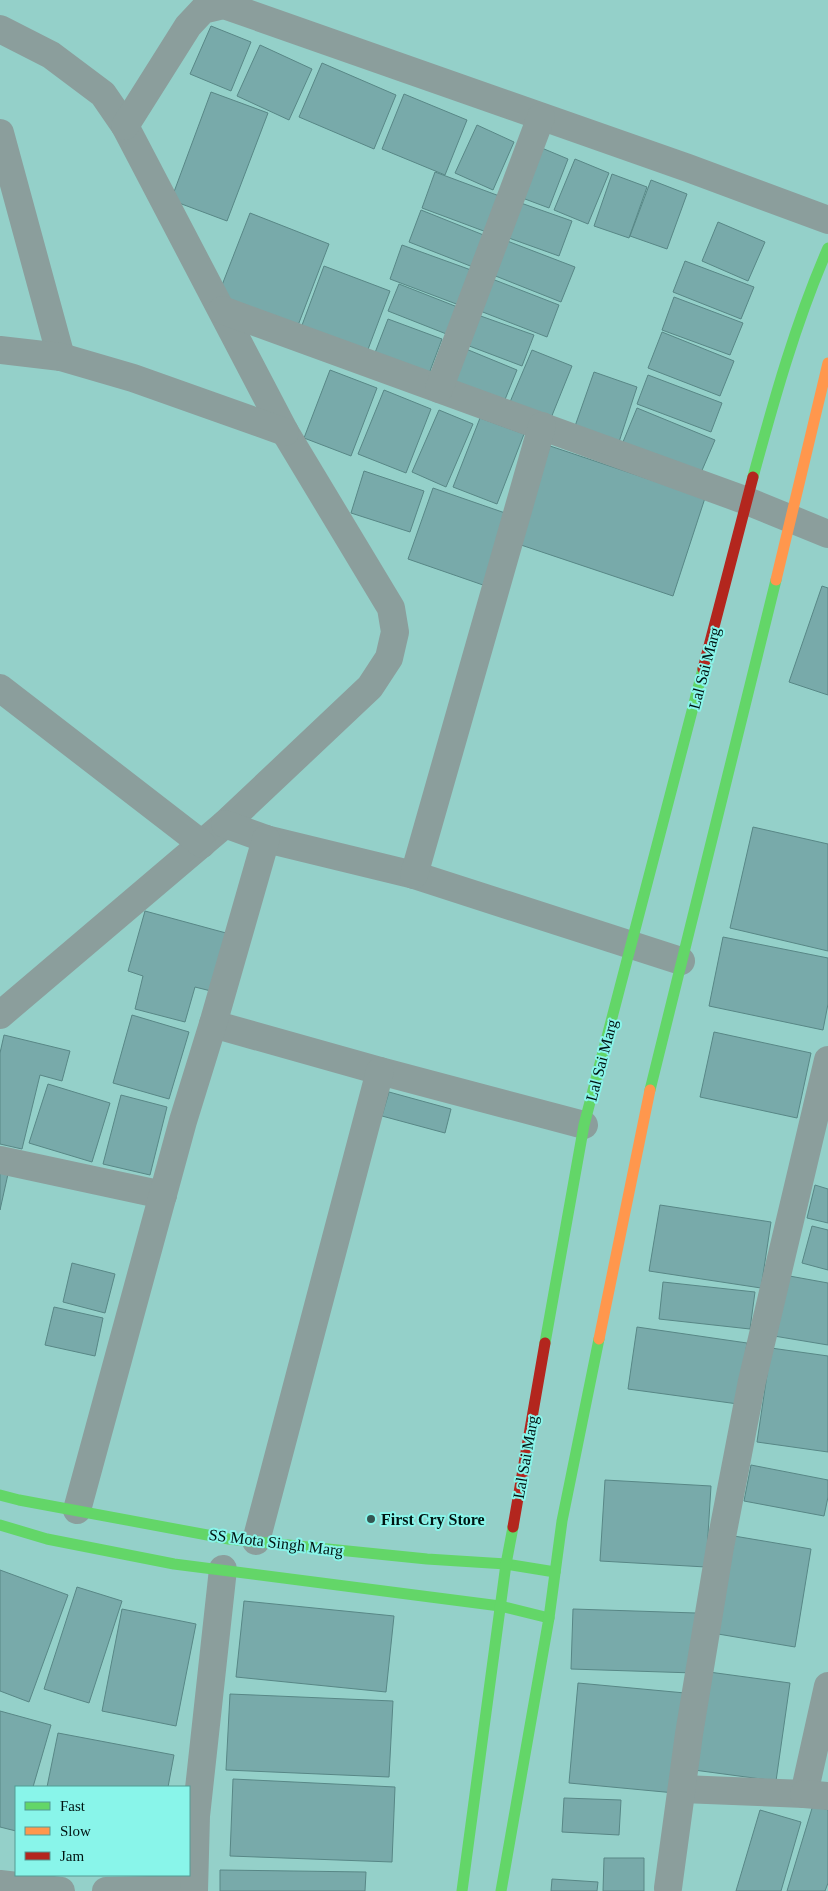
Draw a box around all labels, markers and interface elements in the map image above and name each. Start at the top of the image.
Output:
street label: Lal Sai Marg [685,625,725,711]
street label: Lal Sai Marg [582,1017,622,1103]
street label: Lal Sai Marg [510,1414,542,1500]
place label: First Cry Store [381,1511,485,1529]
marker: First Cry Store [365,1513,377,1525]
street label: SS Mota Singh Marg [208,1526,344,1560]
legend [15,1786,190,1876]
text: Fast [60,1798,86,1814]
text: Slow [60,1823,91,1839]
text: Jam [60,1848,84,1864]

